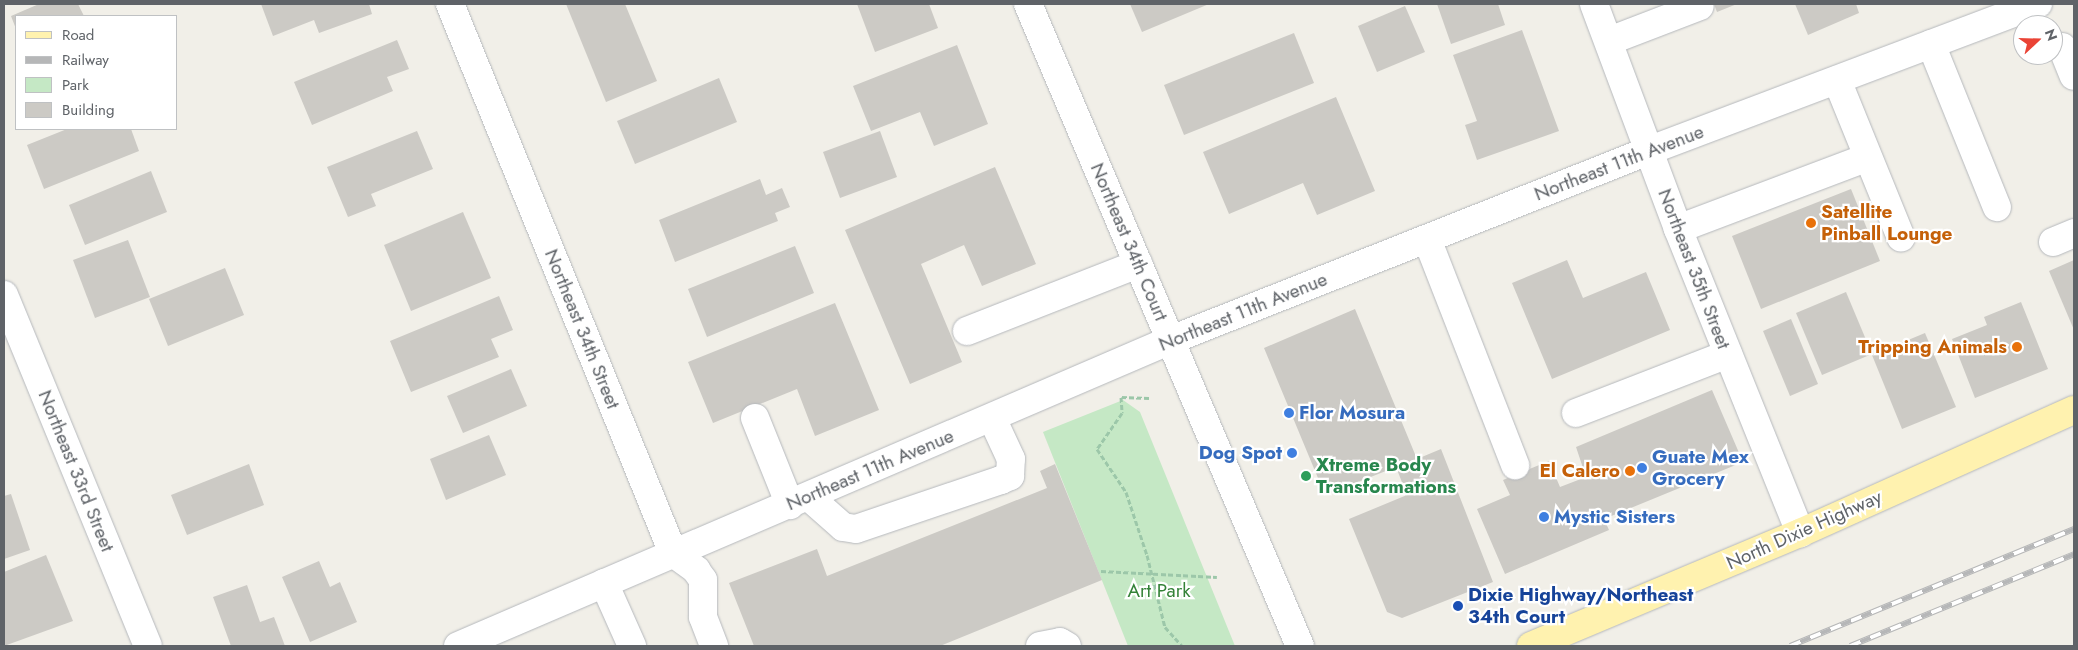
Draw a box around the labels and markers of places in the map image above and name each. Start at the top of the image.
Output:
place label: Satellite Pinball Lounge [1821,201,1952,245]
marker: Satellite Pinball Lounge [1805,217,1817,229]
place label: Tripping Animals [1858,336,2007,358]
marker: Tripping Animals [2011,341,2023,353]
place label: Flor Mosura [1299,402,1405,424]
marker: Flor Mosura [1283,407,1295,419]
place label: Dog Spot [1199,442,1282,464]
place label: Guate Mex Grocery [1652,446,1749,490]
marker: Dog Spot [1286,447,1298,459]
place label: Xtreme Body Transformations [1316,454,1456,498]
place label: El Calero [1539,460,1620,482]
marker: Guate Mex Grocery [1636,462,1648,474]
marker: El Calero [1624,465,1636,477]
marker: Xtreme Body Transformations [1300,470,1312,482]
place label: Mystic Sisters [1554,506,1675,528]
marker: Mystic Sisters [1538,511,1550,523]
place label: Dixie Highway/Northeast 34th Court [1468,584,1693,628]
marker: Dixie Highway/Northeast 34th Court [1452,600,1464,612]

